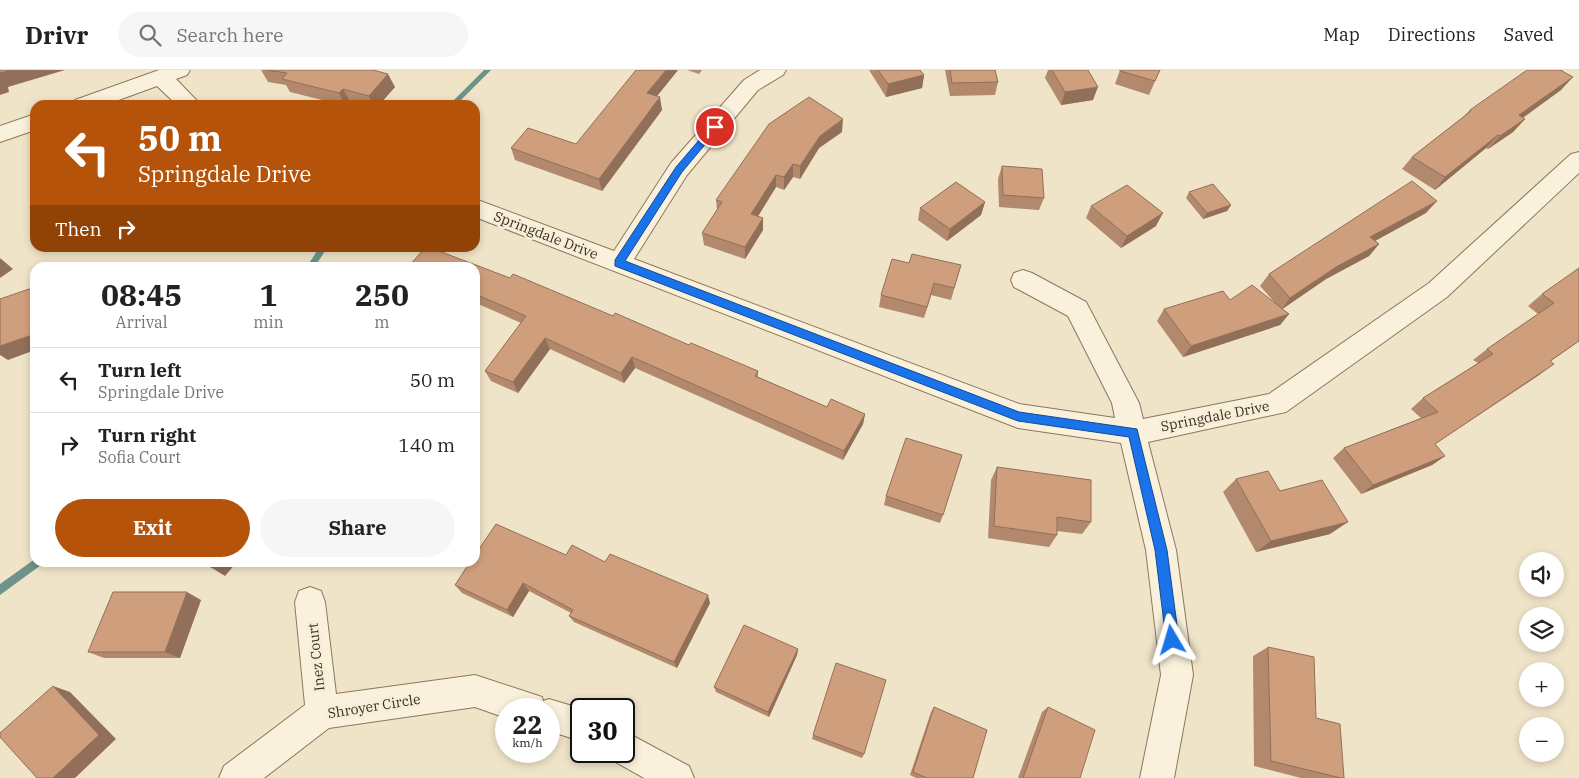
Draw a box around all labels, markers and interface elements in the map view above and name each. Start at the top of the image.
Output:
search box [118,12,468,57]
text: Drivr [25,19,88,51]
icon: search [136,21,164,49]
text: Search here [176,23,283,47]
text: Map [1323,23,1360,46]
text: Directions [1388,23,1476,46]
text: Saved [1504,23,1554,46]
pin [694,106,736,148]
icon: arrive [701,113,729,141]
text: 50 m [138,115,222,161]
icon: left [55,120,120,185]
text: Springdale Drive [138,159,311,188]
street label: Springdale Drive [491,207,601,263]
icon: right [112,215,140,243]
text: Then [55,217,102,241]
text: 08:45 [101,275,182,314]
text: 1 [260,275,278,314]
text: 250 [355,275,409,314]
text: Arrival [116,312,168,332]
text: min [253,312,284,332]
text: m [374,312,390,332]
text: Turn left [98,358,181,382]
icon: left [55,366,83,394]
text: 50 m [410,368,455,392]
text: Springdale Drive [98,382,224,402]
street label: Springdale Drive [1159,397,1271,435]
text: Turn right [98,423,196,447]
icon: right [55,431,83,459]
text: 140 m [398,433,455,457]
text: Sofia Court [98,447,181,467]
button: Exit [55,499,250,557]
button: Share [260,499,455,557]
map controls [1519,552,1564,762]
button: sound [1519,552,1564,597]
button: layers [1519,607,1564,652]
position arrow [1145,613,1197,665]
street label: Inez Court [303,622,329,692]
button: + [1519,662,1564,707]
street label: Shroyer Circle [326,690,422,722]
speed limit sign: 30 [570,698,635,763]
text: 22 [512,708,543,741]
button: − [1519,717,1564,762]
text: km/h [512,735,543,750]

